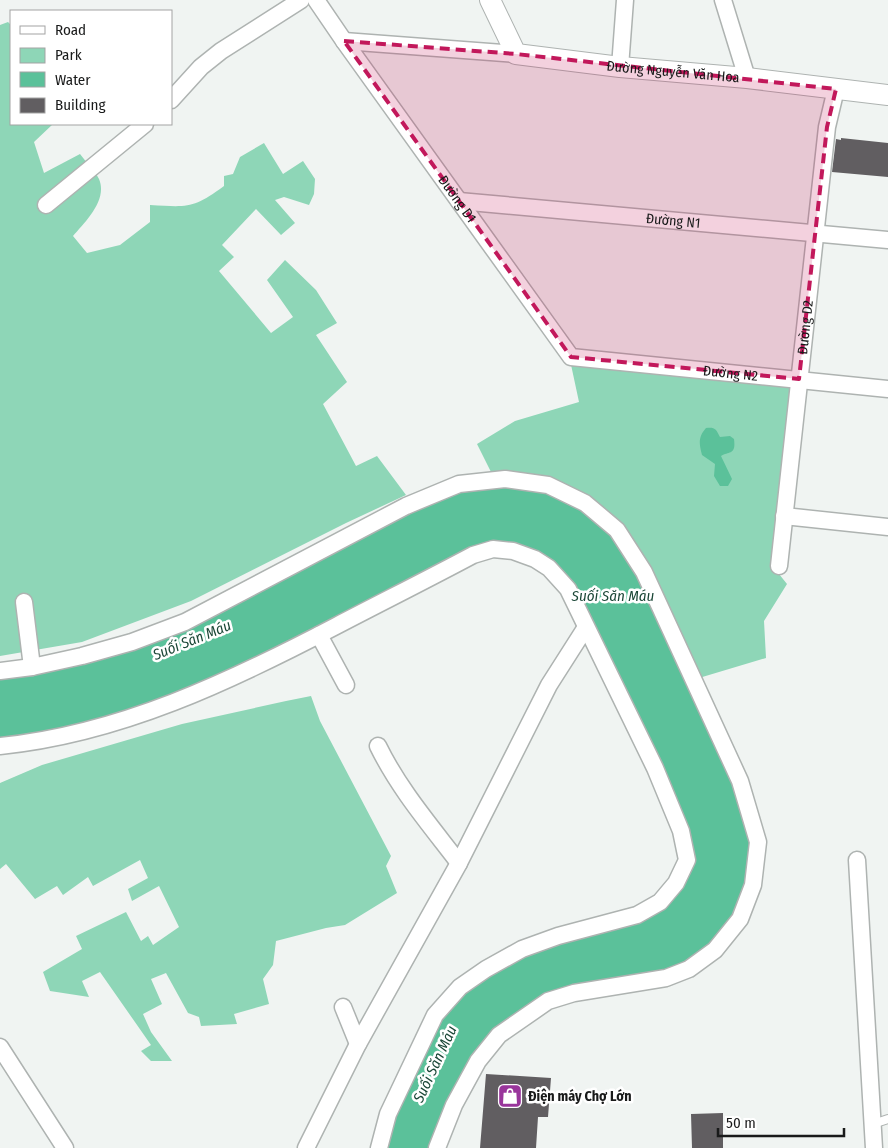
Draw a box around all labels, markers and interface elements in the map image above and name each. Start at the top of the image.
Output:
legend [10,10,172,125]
text: Road [55,21,86,39]
text: Park [55,46,82,64]
street label: Đường Nguyễn Văn Hoa [606,57,740,86]
text: Water [55,71,91,89]
text: Building [55,96,106,114]
street label: Đường D1 [435,172,480,226]
street label: Đường N1 [645,210,701,231]
street label: Đường D2 [794,299,817,355]
street label: Đường N2 [702,362,759,384]
water label: Suối Săn Máu [571,587,655,605]
water label: Suối Săn Máu [149,616,234,664]
water label: Suối Săn Máu [409,1022,461,1106]
shop icon: Điện máy Chợ Lớn [497,1083,523,1109]
place label: Điện máy Chợ Lớn [528,1088,632,1105]
scale bar [718,1106,844,1138]
text: 50 m [726,1114,756,1132]

